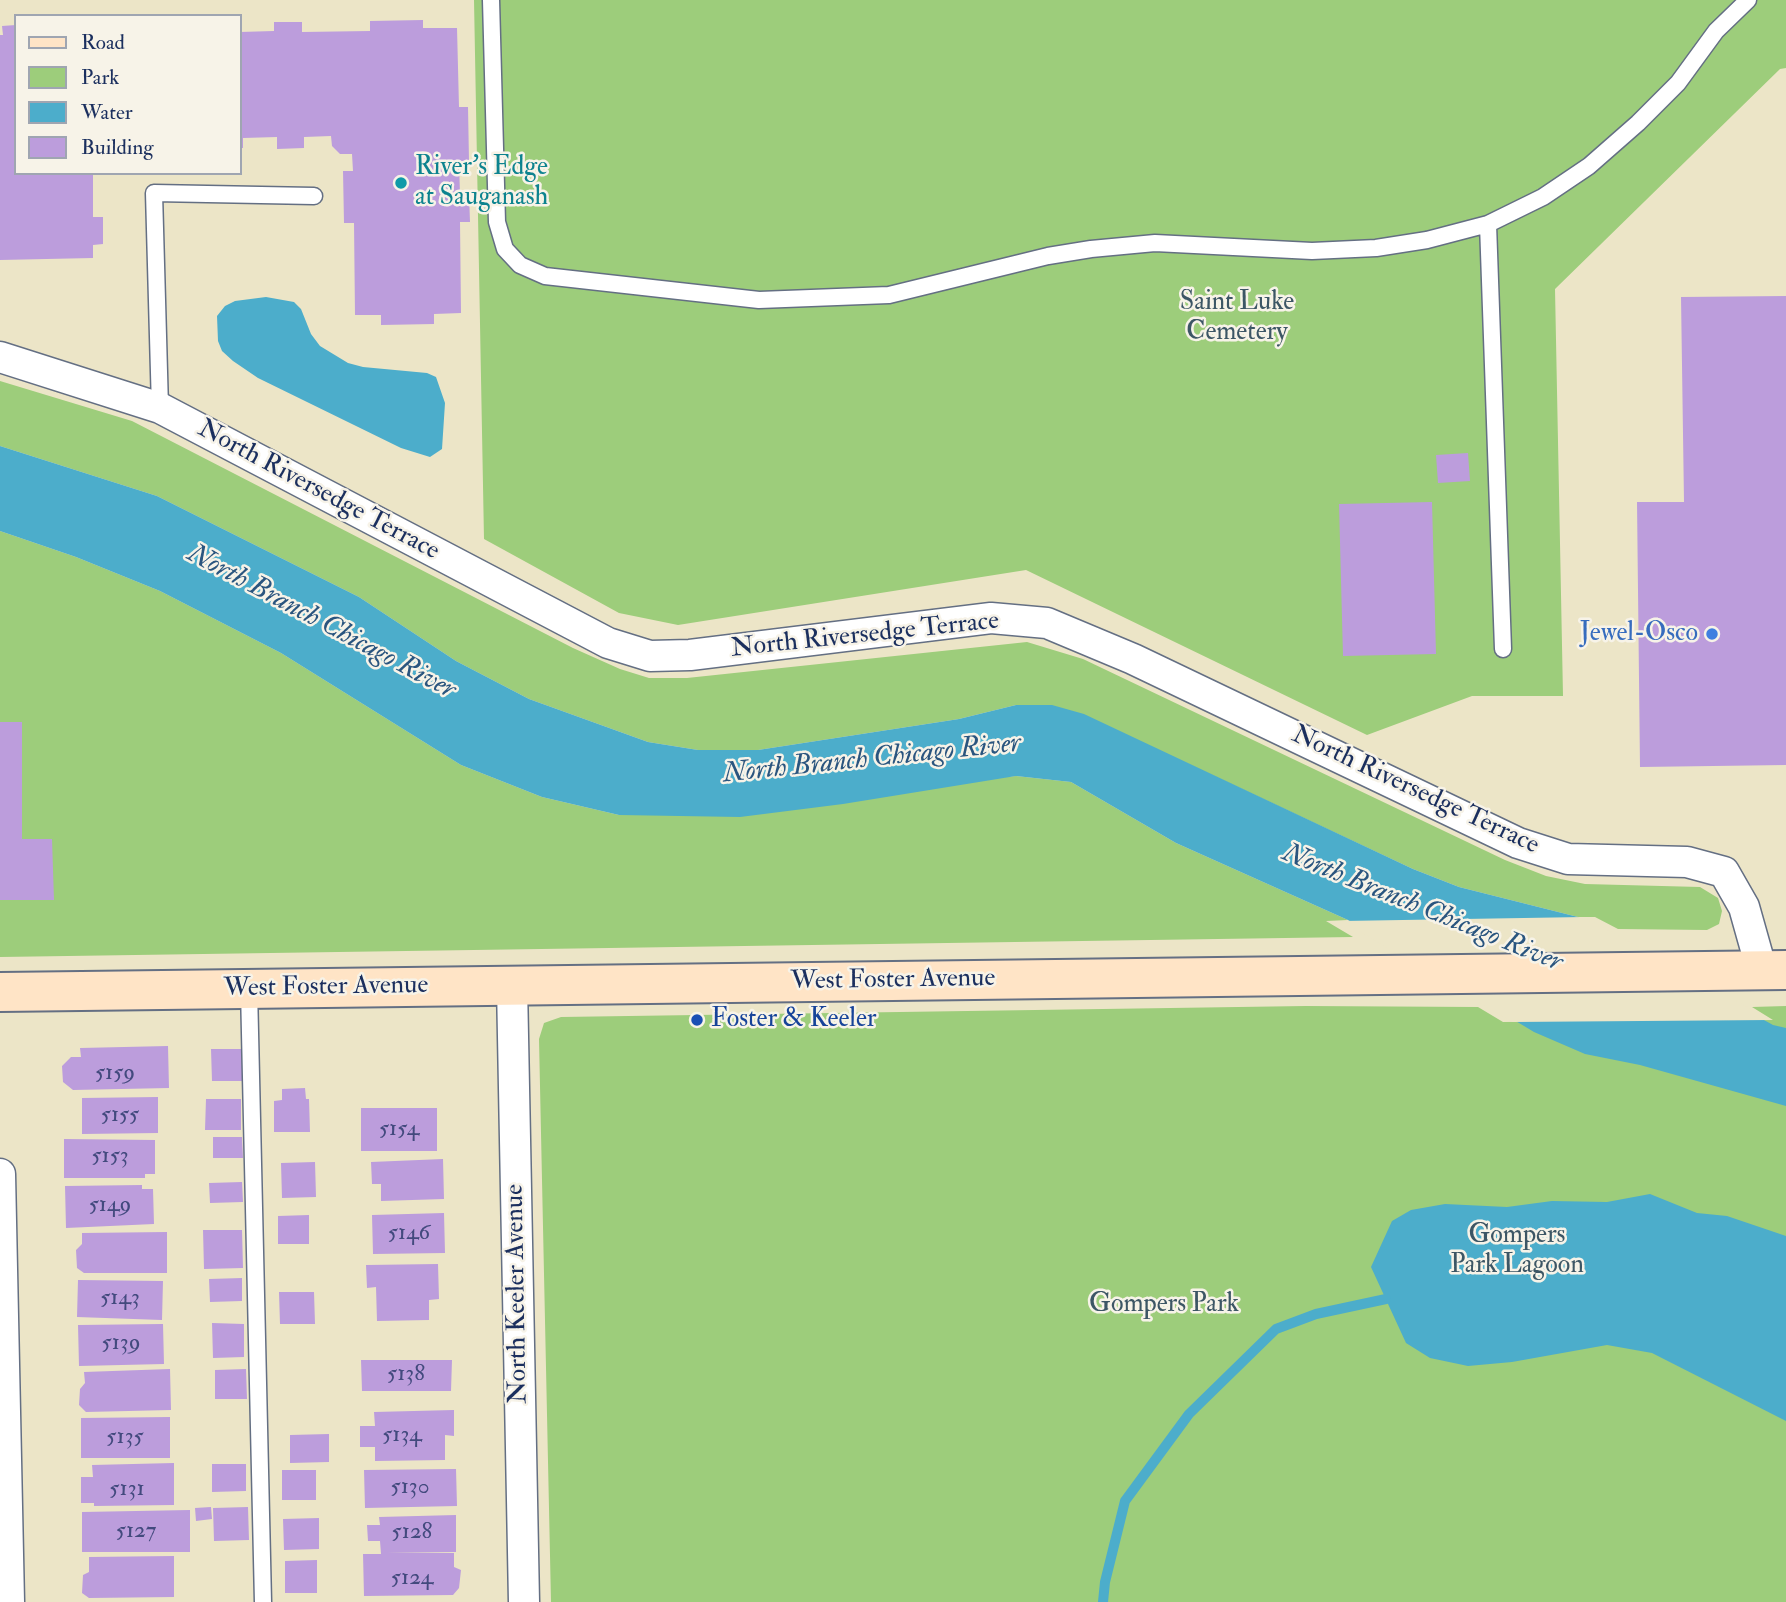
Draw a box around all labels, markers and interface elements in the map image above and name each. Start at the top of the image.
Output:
legend [14,14,242,175]
text: Road [81,29,125,56]
text: Park [81,64,119,91]
text: Water [81,99,133,126]
text: Building [81,134,154,161]
place label: River's Edge at Sauganash [415,152,548,214]
marker: River's Edge at Sauganash [393,175,409,191]
park label: Saint Luke Cemetery [1180,287,1294,348]
street label: North Riversedge Terrace [192,414,444,568]
water label: North Branch Chicago River [181,538,461,708]
street label: North Riversedge Terrace [729,606,1001,666]
place label: Jewel-Osco [1580,618,1698,650]
marker: Jewel-Osco [1704,626,1720,642]
street label: North Riversedge Terrace [1286,720,1544,862]
water label: North Branch Chicago River [722,728,1022,792]
water label: North Branch Chicago River [1277,837,1567,981]
street label: West Foster Avenue [790,964,996,998]
street label: West Foster Avenue [223,971,429,1005]
place label: Foster & Keeler [711,1004,876,1036]
marker: Foster & Keeler [689,1012,705,1028]
house number: 5159 [95,1060,135,1088]
house number: 5155 [101,1102,139,1130]
house number: 5154 [379,1116,419,1144]
house number: 5153 [91,1143,129,1171]
street label: North Keeler Avenue [500,1184,536,1404]
house number: 5149 [89,1192,131,1220]
house number: 5146 [388,1220,430,1248]
park label: Gompers Park Lagoon [1450,1220,1584,1282]
house number: 5143 [100,1285,140,1313]
park label: Gompers Park [1089,1289,1239,1321]
house number: 5139 [102,1330,140,1358]
house number: 5138 [387,1361,425,1389]
house number: 5134 [382,1422,422,1450]
house number: 5135 [106,1424,144,1452]
house number: 5130 [391,1474,429,1502]
house number: 5131 [109,1476,145,1504]
house number: 5127 [116,1518,156,1546]
house number: 5128 [392,1519,432,1547]
house number: 5124 [391,1565,433,1593]

